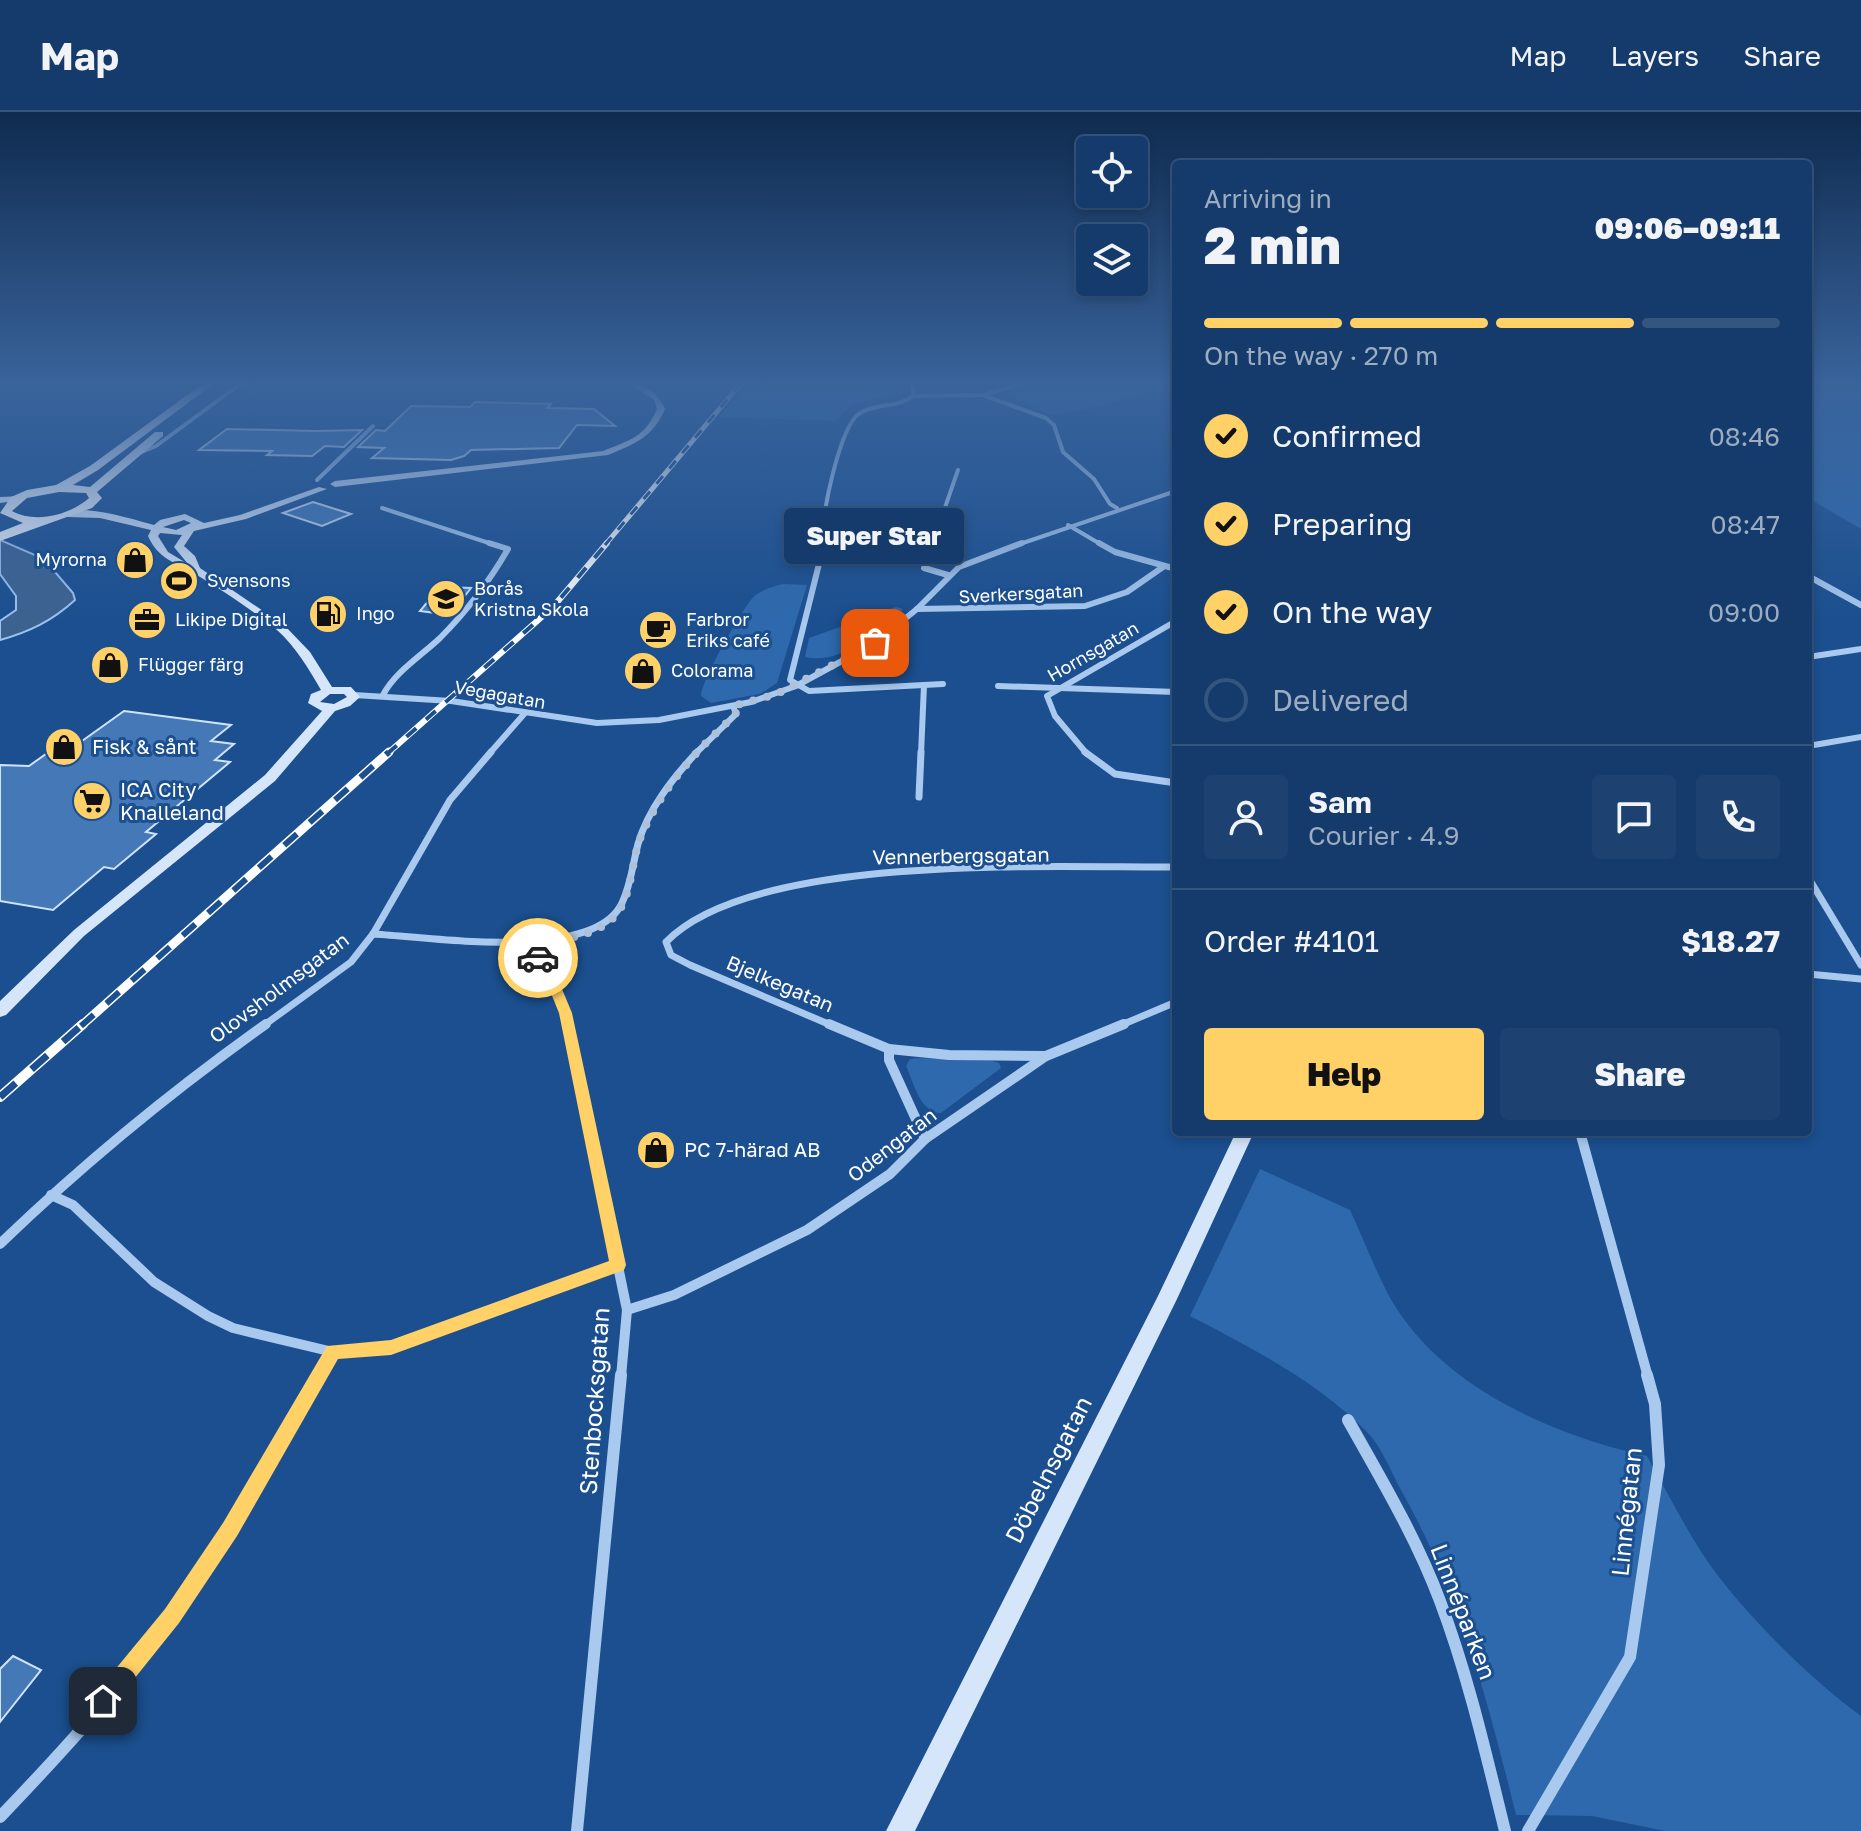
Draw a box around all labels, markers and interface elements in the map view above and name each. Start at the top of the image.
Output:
text: Map [40,33,119,78]
text: Map [1509,39,1567,72]
text: Layers [1611,39,1699,72]
text: Share [1743,39,1821,72]
map controls [1076,136,1148,296]
button: locate [1076,136,1148,208]
text: Arriving in [1204,183,1332,214]
text: 09:06–09:11 [1595,210,1780,246]
text: 2 min [1204,213,1341,275]
button: layers [1076,224,1148,296]
text: On the way · 270 m [1204,340,1438,371]
icon: check [1204,414,1248,458]
text: Confirmed [1272,418,1422,454]
text: 08:46 [1709,421,1780,452]
icon: check [1204,502,1248,546]
text: Preparing [1272,506,1413,542]
callout: Super Star [785,507,965,563]
text: 08:47 [1711,509,1780,540]
text: Super Star [807,520,941,551]
shop icon: Myrorna [114,539,156,581]
place label: Myrorna [36,548,107,570]
sports icon: Svensons [158,560,200,602]
place label: Svensons [207,569,291,591]
place label: Borås Kristna Skola [474,577,589,620]
school or university icon: Borås Kristna Skola [425,578,467,620]
street label: Sverkersgatan [958,579,1084,607]
icon: check [1204,590,1248,634]
fuel station icon: Ingo [307,593,349,635]
text: On the way [1272,594,1432,630]
text: 09:00 [1708,597,1780,628]
office icon: Likipe Digital [126,599,168,641]
place label: Ingo [356,602,395,624]
place label: Likipe Digital [175,608,288,630]
place label: Farbror Eriks café [686,608,770,651]
cafe icon: Farbror Eriks café [637,609,679,651]
pin [841,609,909,677]
street label: Hornsgatan [1043,616,1142,686]
icon: bag [853,621,897,665]
shop icon: Flügger färg [89,644,131,686]
shop icon: Colorama [622,650,664,692]
place label: Flügger färg [138,653,244,675]
place label: Colorama [671,659,754,681]
street label: Vegagatan [453,675,547,713]
text: Delivered [1272,682,1409,718]
shop icon: Fisk & sånt [43,726,85,768]
place label: Fisk & sånt [92,734,197,758]
button: person [1204,775,1288,859]
button: chat [1592,775,1676,859]
button: phone [1696,775,1780,859]
place label: ICA City Knalleland [120,777,224,824]
supermarket icon: ICA City Knalleland [71,780,113,822]
text: Sam [1308,784,1372,820]
text: Courier · 4.9 [1308,820,1460,851]
street label: Vennerbergsgatan [872,841,1050,869]
courier [498,918,578,998]
text: Order #4101 [1204,923,1379,959]
text: $18.27 [1681,923,1780,959]
street label: Olovsholmsgatan [204,927,353,1047]
icon: car [516,936,560,980]
street label: Bjelkegatan [723,950,838,1016]
button: Help [1204,1028,1484,1120]
button: Share [1500,1028,1780,1120]
street label: Odengatan [842,1102,941,1186]
shop icon: PC 7-härad AB [635,1129,677,1171]
place label: PC 7-härad AB [684,1137,821,1161]
street label: Stenbocksgatan [572,1306,615,1496]
street label: Döbelnsgatan [998,1391,1097,1548]
street label: Linnégatan [1604,1446,1647,1578]
street label: Linnéparken [1425,1540,1504,1683]
pin [69,1667,137,1735]
icon: home [81,1679,125,1723]

